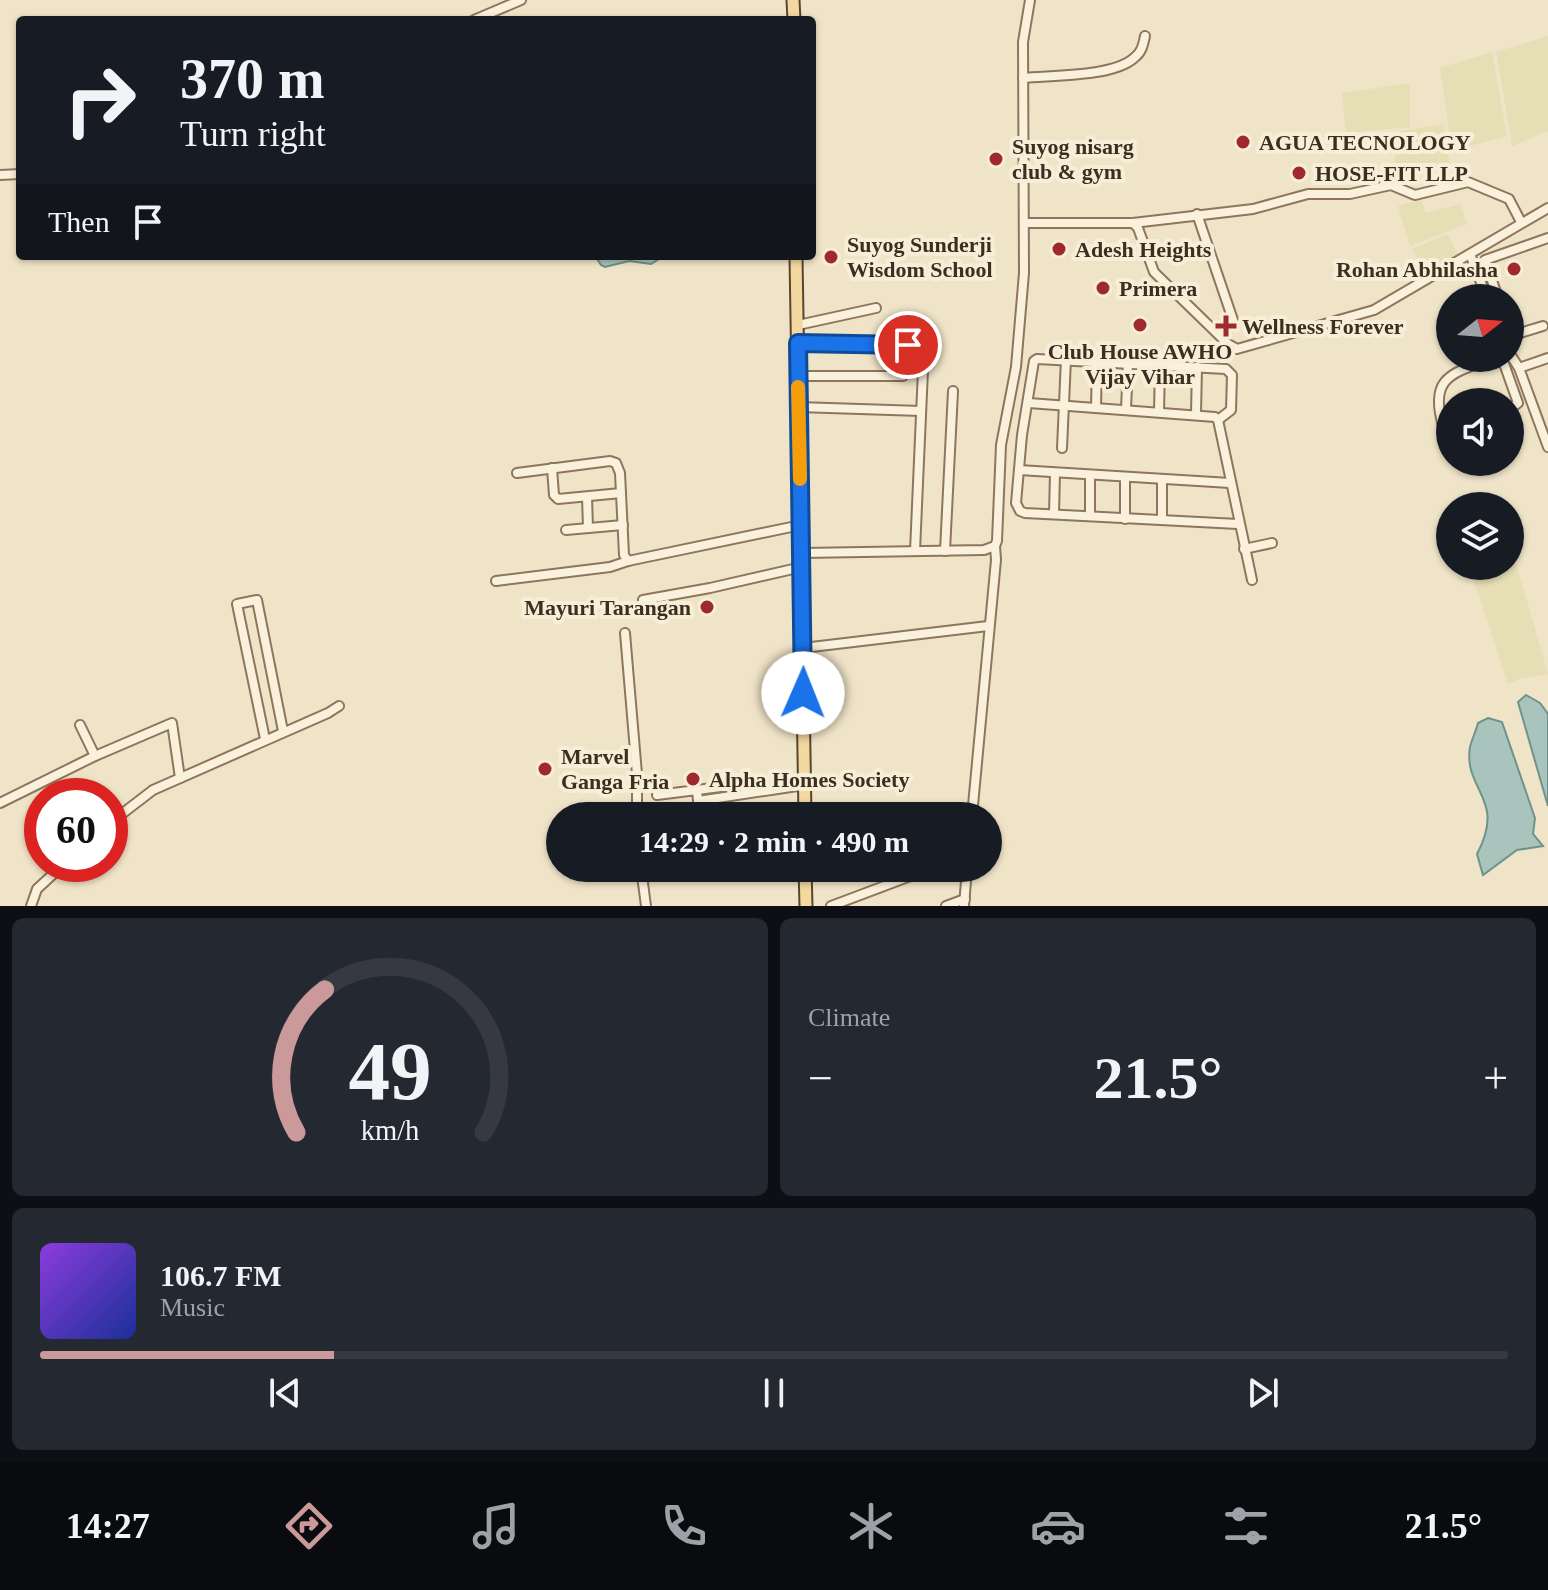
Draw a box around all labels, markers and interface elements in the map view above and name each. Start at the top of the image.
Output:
icon: right [48,48,152,152]
text: 370 m [180,48,325,110]
text: Turn right [180,114,326,154]
place label: AGUA TECNOLOGY [1259,130,1471,155]
marker: AGUA TECNOLOGY [1234,133,1252,151]
place label: Suyog nisarg club & gym [1012,134,1134,184]
marker: Suyog nisarg club & gym [987,150,1005,168]
place label: HOSE-FIT LLP [1315,161,1468,186]
marker: HOSE-FIT LLP [1290,164,1308,182]
icon: arrive [126,200,170,244]
text: Then [48,205,110,238]
place label: Suyog Sunderji Wisdom School [847,232,993,282]
place label: Adesh Heights [1075,237,1212,262]
marker: Adesh Heights [1050,240,1068,258]
marker: Suyog Sunderji Wisdom School [822,248,840,266]
place label: Rohan Abhilasha [1336,257,1498,282]
marker: Rohan Abhilasha [1505,260,1523,278]
place label: Primera [1119,276,1197,301]
marker: Primera [1094,279,1112,297]
north arrow [1436,284,1524,372]
map controls [1436,284,1524,580]
pin [874,311,942,379]
place label: Wellness Forever [1242,314,1404,339]
marker: Club House AWHO Vijay Vihar [1131,316,1149,334]
marker: Wellness Forever [1217,317,1235,335]
icon: arrive [886,323,930,367]
place label: Club House AWHO Vijay Vihar [1048,339,1232,389]
button: sound [1436,388,1524,476]
button: layers [1436,492,1524,580]
place label: Mayuri Tarangan [524,595,691,620]
marker: Mayuri Tarangan [698,598,716,616]
position arrow [761,651,845,735]
place label: Marvel Ganga Fria [561,744,669,794]
marker: Marvel Ganga Fria [536,760,554,778]
place label: Alpha Homes Society [709,767,909,792]
marker: Alpha Homes Society [684,770,702,788]
speed limit sign: 60 [24,778,128,882]
text: 14:29 · 2 min · 490 m [639,825,909,858]
text: Climate [808,1003,890,1032]
text: 49 [348,1025,432,1117]
text: 21.5° [1094,1045,1223,1111]
text: − [808,1054,833,1103]
text: + [1483,1054,1508,1103]
text: km/h [361,1115,419,1146]
text: 106.7 FM [160,1259,282,1292]
text: Music [160,1293,225,1322]
icon: previous [263,1371,307,1415]
icon: pause [752,1371,796,1415]
icon: next [1241,1371,1285,1415]
icon: directions [281,1498,337,1554]
icon: music [468,1498,524,1554]
icon: phone [656,1498,712,1554]
icon: climate [843,1498,899,1554]
icon: car [1030,1498,1086,1554]
icon: filters [1218,1498,1274,1554]
text: 14:27 [66,1506,150,1546]
text: 21.5° [1405,1506,1482,1546]

